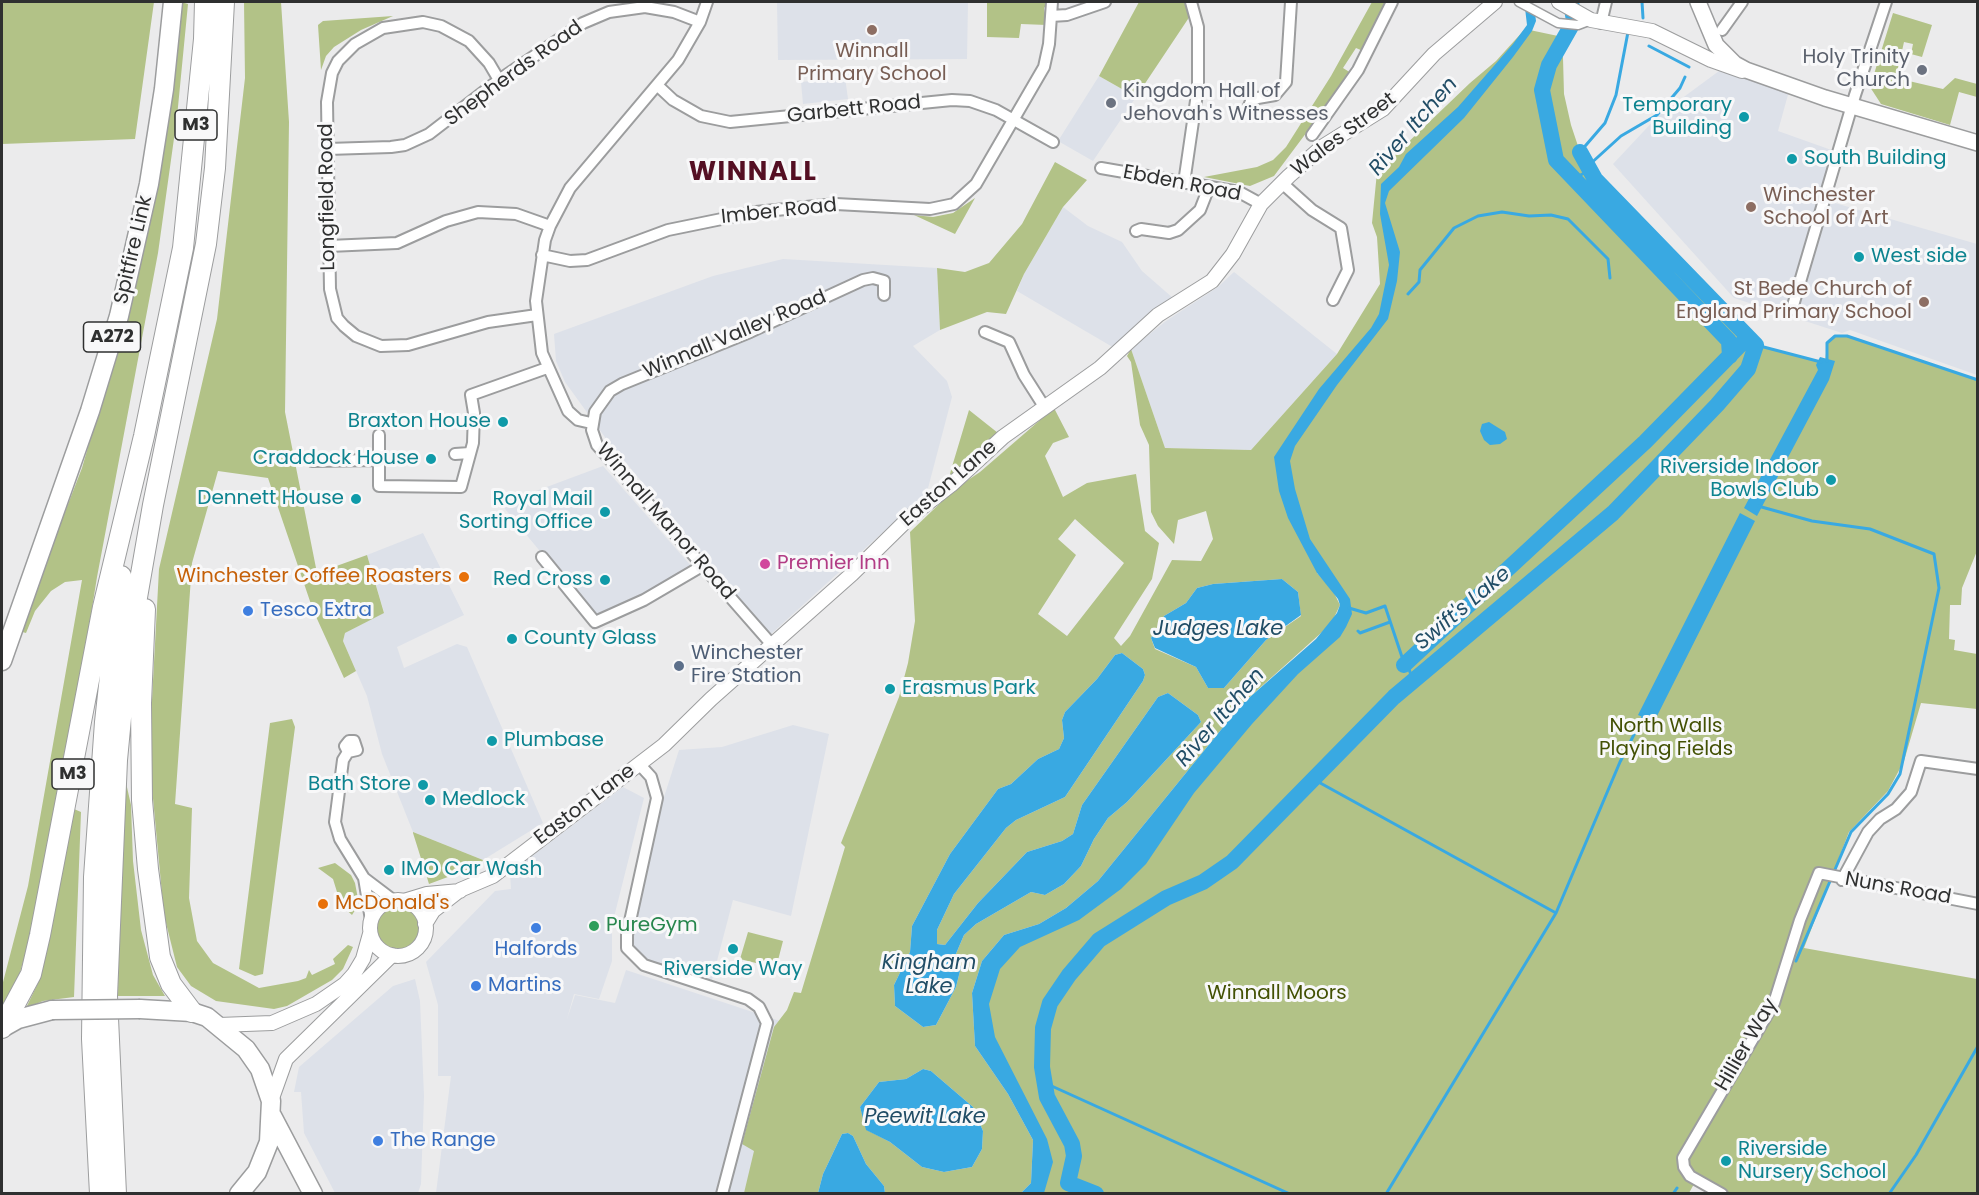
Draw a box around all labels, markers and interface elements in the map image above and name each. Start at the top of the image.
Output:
street label: Shepherds Road [440,16,588,132]
marker: Winnall Primary School [865,23,879,37]
place label: Winnall Primary School [797,40,947,87]
place label: Holy Trinity Church [1802,46,1910,93]
marker: Holy Trinity Church [1915,63,1929,77]
water label: River Itchen [1364,73,1464,181]
place label: Kingdom Hall of Jehovah's Witnesses [1123,80,1329,127]
street label: Wales Street [1287,88,1401,182]
street label: Garbett Road [786,91,922,129]
place label: Temporary Building [1622,94,1732,141]
marker: Kingdom Hall of Jehovah's Witnesses [1104,96,1118,110]
road number: M3 [175,110,217,140]
marker: Temporary Building [1737,110,1751,124]
street label: Longfield Road [315,123,341,271]
place label: South Building [1804,147,1946,171]
marker: South Building [1785,152,1799,166]
district label: WINNALL [689,157,817,189]
street label: Ebden Road [1121,161,1243,207]
place label: Winchester School of Art [1763,184,1888,231]
street label: Spitfire Link [110,193,158,307]
street label: Imber Road [720,194,838,230]
marker: Winchester School of Art [1744,200,1758,214]
place label: West side [1871,245,1967,269]
marker: West side [1852,250,1866,264]
place label: St Bede Church of England Primary School [1676,278,1912,325]
street label: Winnall Valley Road [640,286,830,384]
marker: St Bede Church of England Primary School [1917,295,1931,309]
road number: A272 [84,322,140,352]
place label: Braxton House [348,410,491,434]
marker: Braxton House [496,415,510,429]
street label: Easton Lane [896,436,1002,532]
street label: Winnall Manor Road [590,439,740,605]
place label: Craddock House [253,447,419,471]
marker: Craddock House [424,452,438,466]
place label: Riverside Indoor Bowls Club [1660,456,1819,503]
marker: Riverside Indoor Bowls Club [1824,473,1838,487]
place label: Dennett House [197,487,344,511]
place label: Royal Mail Sorting Office [459,488,593,535]
marker: Dennett House [349,492,363,506]
marker: Royal Mail Sorting Office [598,505,612,519]
place label: Premier Inn [777,552,890,576]
marker: Premier Inn [758,557,772,571]
water label: Swift's Lake [1410,562,1516,656]
place label: Winchester Coffee Roasters [176,565,452,589]
place label: Red Cross [493,568,593,592]
marker: Winchester Coffee Roasters [457,570,471,584]
marker: Red Cross [598,573,612,587]
place label: Tesco Extra [260,599,372,623]
marker: Tesco Extra [241,604,255,618]
water label: Judges Lake [1153,617,1283,643]
place label: County Glass [524,627,657,651]
marker: County Glass [505,632,519,646]
place label: Winchester Fire Station [691,642,803,689]
marker: Winchester Fire Station [672,659,686,673]
water label: River Itchen [1171,664,1271,772]
place label: Erasmus Park [902,677,1036,701]
marker: Erasmus Park [883,682,897,696]
park label: North Walls Playing Fields [1599,715,1733,762]
place label: Plumbase [504,729,604,753]
marker: Plumbase [485,734,499,748]
road number: M3 [52,759,94,789]
street label: Easton Lane [530,759,640,851]
place label: Bath Store [308,773,411,797]
marker: Bath Store [416,778,430,792]
place label: Medlock [442,788,525,812]
marker: Medlock [423,793,437,807]
place label: IMO Car Wash [401,858,542,882]
marker: IMO Car Wash [382,863,396,877]
street label: Nuns Road [1843,868,1953,910]
place label: McDonald's [335,892,450,916]
marker: McDonald's [316,897,330,911]
place label: PureGym [606,914,698,938]
marker: PureGym [587,919,601,933]
marker: Halfords [529,921,543,935]
place label: Halfords [494,938,578,962]
marker: Riverside Way [726,942,740,956]
water label: Kingham Lake [882,951,976,1001]
place label: Riverside Way [663,958,803,982]
place label: Martins [488,974,562,998]
marker: Martins [469,979,483,993]
park label: Winnall Moors [1207,982,1347,1006]
street label: Hillier Way [1711,994,1783,1096]
water label: Peewit Lake [864,1105,986,1131]
place label: The Range [390,1129,496,1153]
marker: The Range [371,1134,385,1148]
place label: Riverside Nursery School [1738,1138,1886,1185]
marker: Riverside Nursery School [1719,1154,1733,1168]

